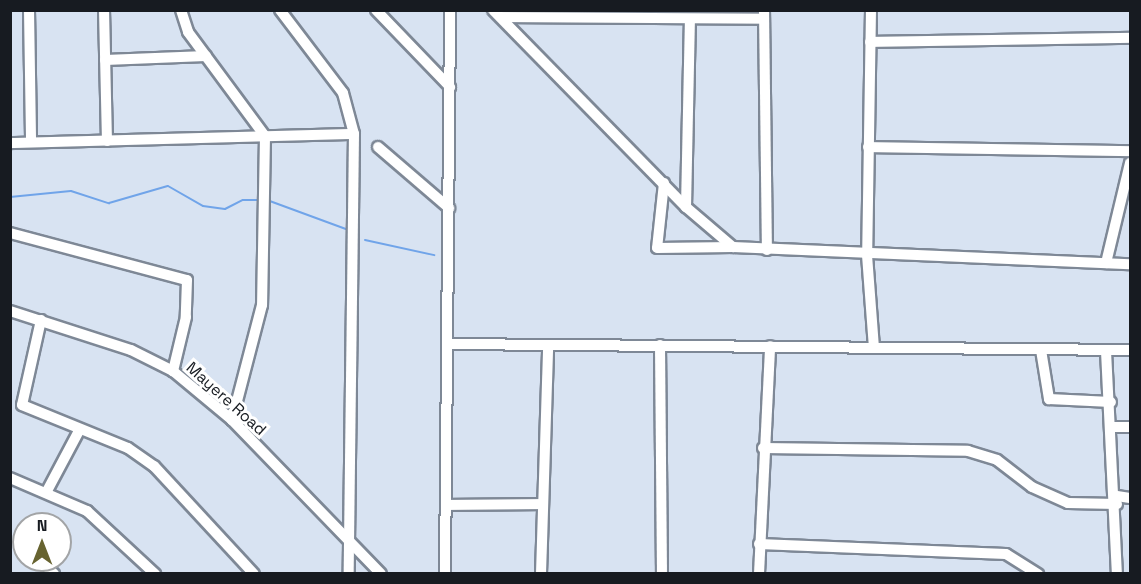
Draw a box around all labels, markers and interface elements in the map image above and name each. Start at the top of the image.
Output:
street label: Mayere Road [182,358,270,440]
north arrow [12,512,72,572]
text: N [37,515,47,536]

